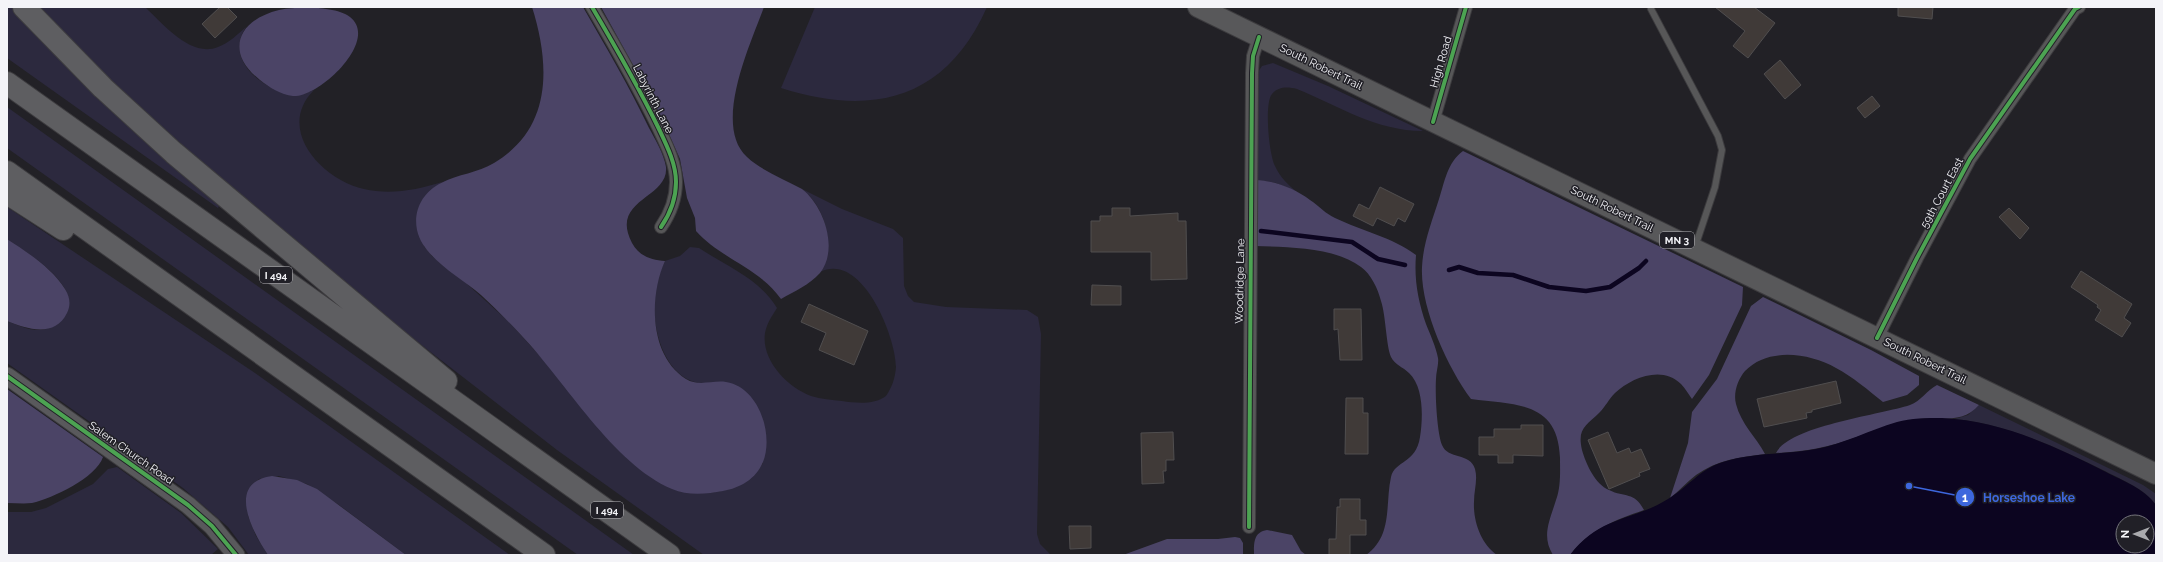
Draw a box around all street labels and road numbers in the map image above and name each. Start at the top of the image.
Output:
street label: High Road [1427,35,1455,89]
street label: South Robert Trail [1278,41,1364,93]
street label: Labyrinth Lane [630,62,676,136]
street label: 59th Court East [1918,155,1966,230]
street label: South Robert Trail [1569,183,1655,235]
road number: MN 3 [1660,232,1694,248]
street label: Woodridge Lane [1233,238,1247,324]
road number: I 494 [260,267,292,283]
street label: South Robert Trail [1882,335,1968,387]
street label: Salem Church Road [86,419,176,487]
road number: I 494 [591,502,623,518]

